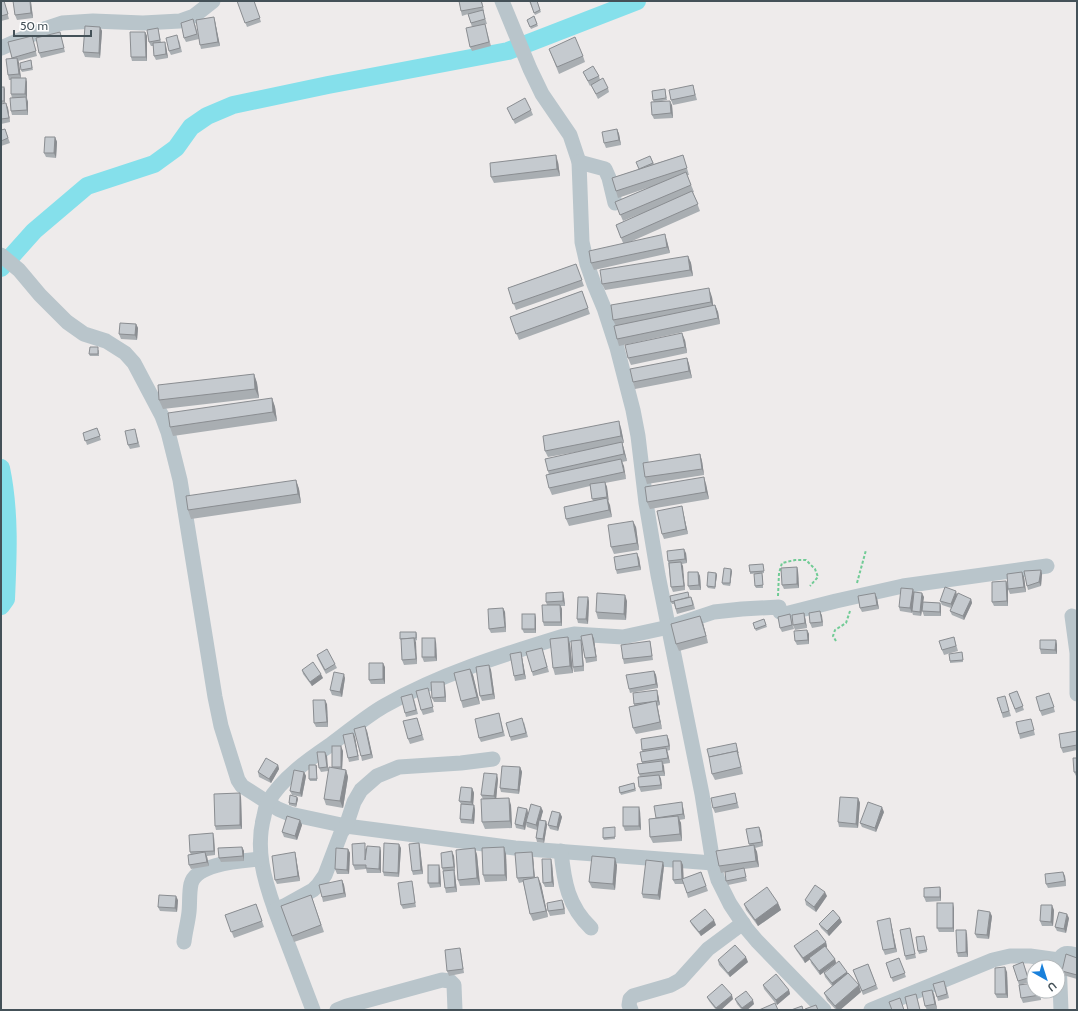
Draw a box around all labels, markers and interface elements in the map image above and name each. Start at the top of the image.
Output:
scale bar [14,12,91,38]
text: 50 m [20,18,48,33]
north arrow [1026,959,1066,999]
text: U [1045,979,1060,995]

